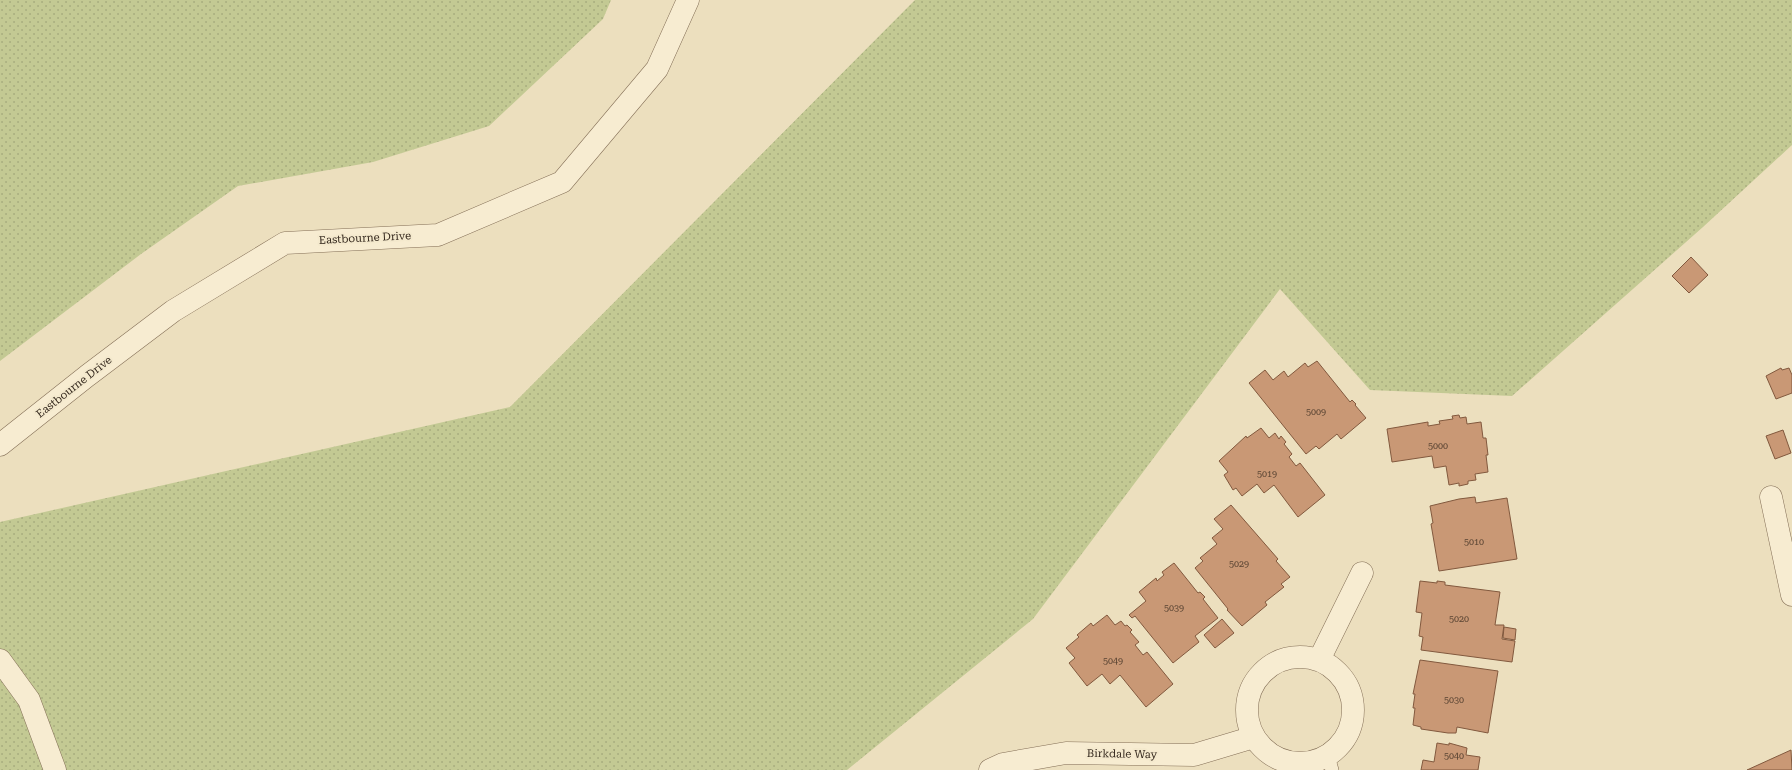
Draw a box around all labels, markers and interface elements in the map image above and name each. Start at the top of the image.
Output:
street label: Eastbourne Drive [319,229,411,247]
street label: Eastbourne Drive [34,353,114,421]
house number: 5009 [1306,407,1326,417]
house number: 5000 [1428,441,1448,451]
house number: 5019 [1257,469,1277,479]
house number: 5010 [1464,537,1484,547]
house number: 5029 [1229,559,1249,569]
house number: 5039 [1164,603,1184,613]
house number: 5020 [1449,614,1469,624]
house number: 5049 [1103,656,1123,666]
house number: 5030 [1444,695,1464,705]
street label: Birkdale Way [1087,747,1158,761]
house number: 5040 [1444,751,1464,761]

